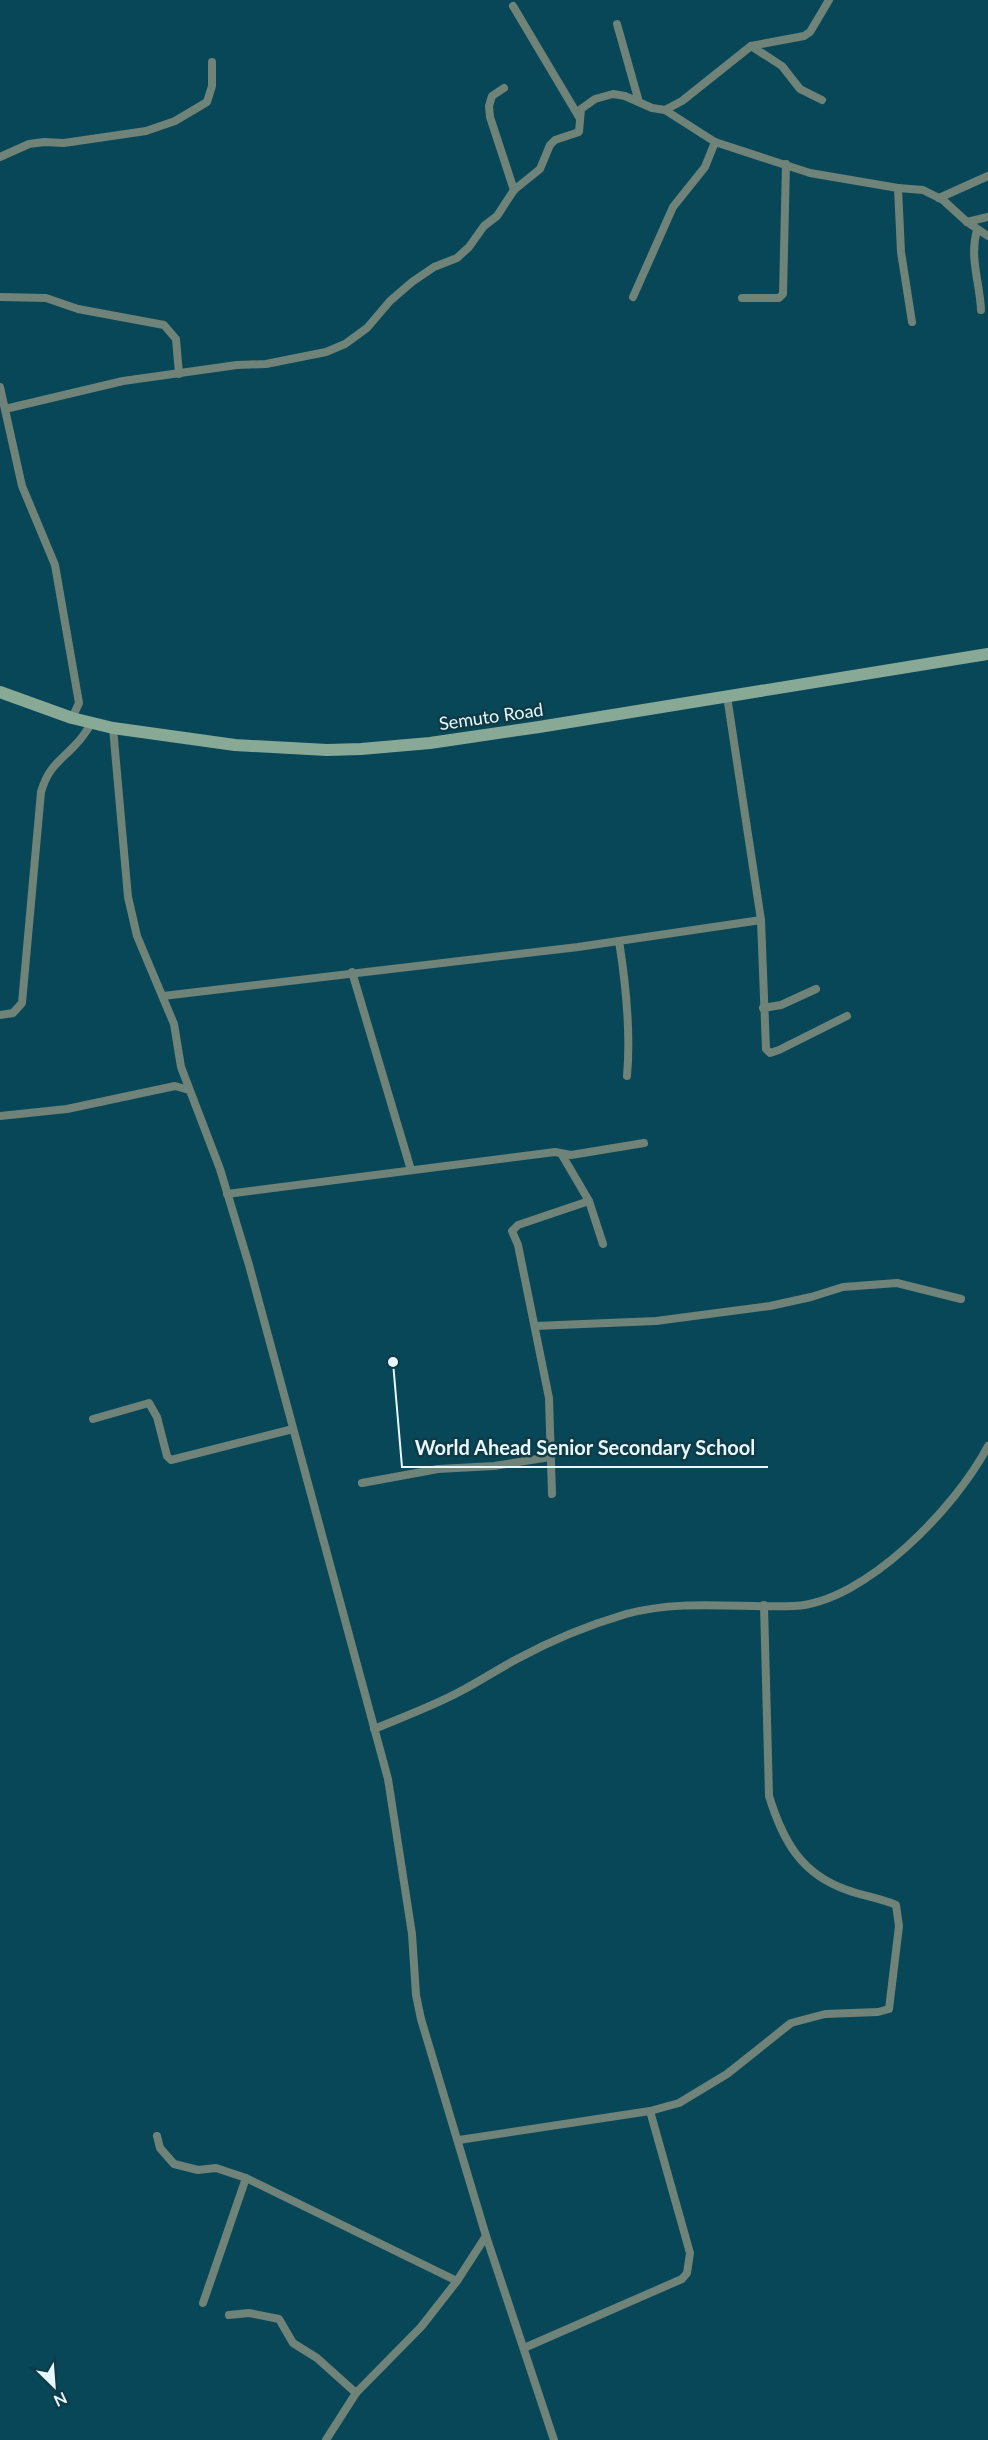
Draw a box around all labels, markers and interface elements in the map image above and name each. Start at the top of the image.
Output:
street label: Semuto Road [437,698,545,734]
callout: World Ahead Senior Secondary School [402,1429,768,1467]
text: World Ahead Senior Secondary School [415,1435,755,1459]
north arrow [24,2356,84,2416]
text: N [51,2389,70,2411]

